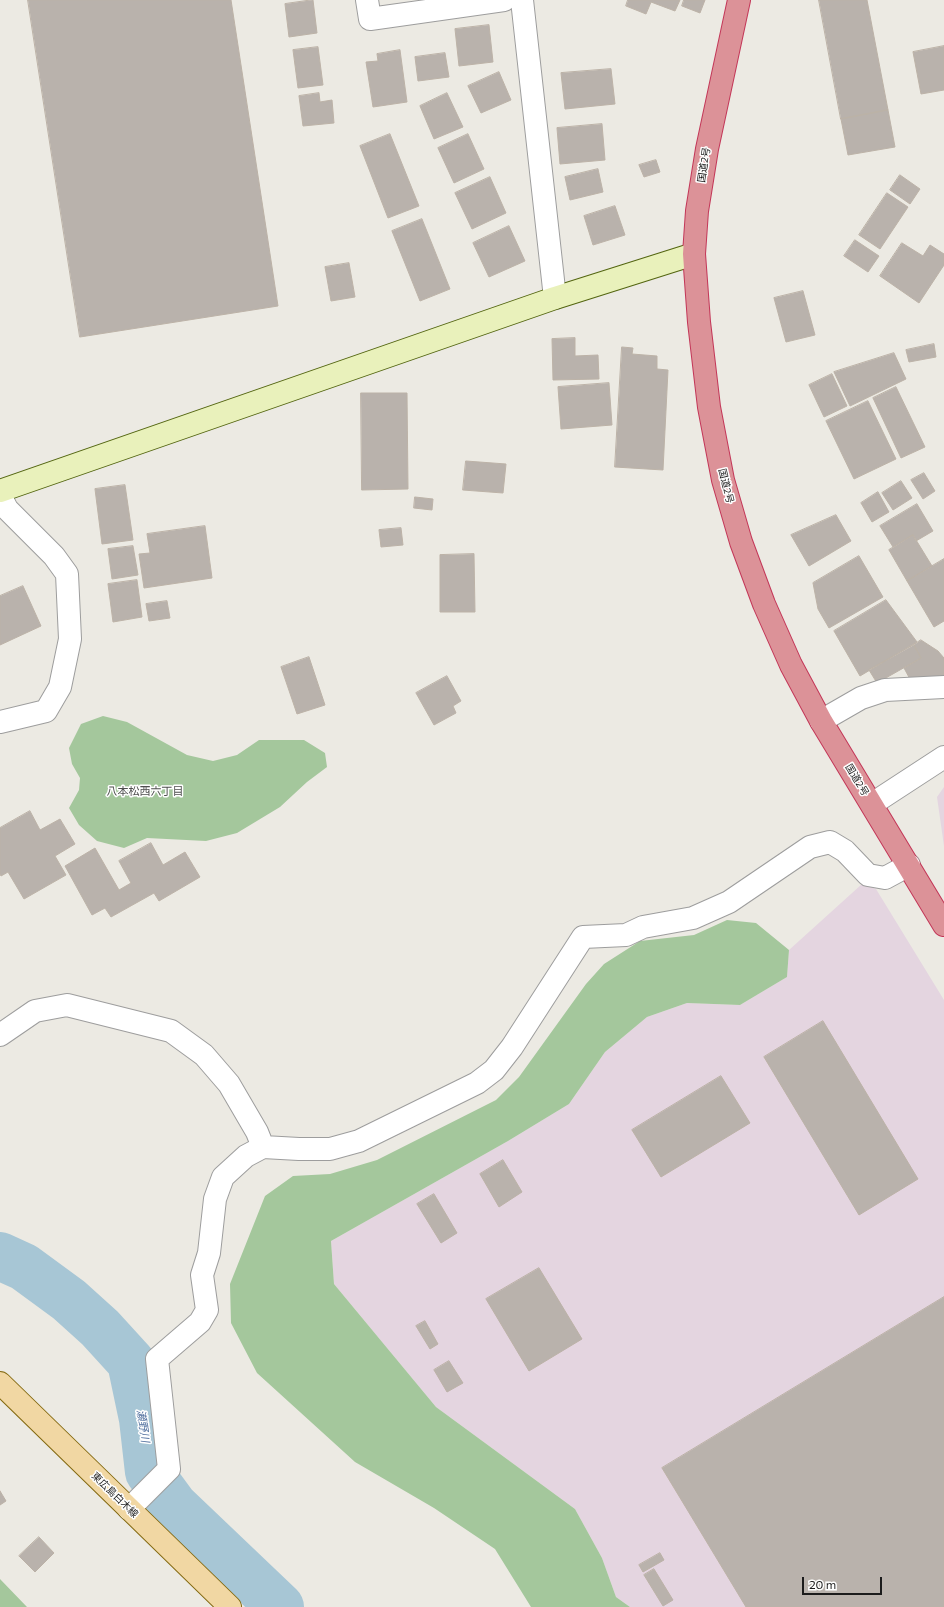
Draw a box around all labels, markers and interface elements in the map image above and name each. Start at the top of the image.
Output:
street label: 国道2号 [695,147,713,183]
street label: 国道2号 [716,467,736,505]
street label: 国道2号 [843,762,871,798]
district label: 八本松西六丁目 [107,784,183,798]
water label: 瀬野川 [134,1409,152,1443]
street label: 東広島白木線 [89,1470,141,1520]
scale bar [804,1569,884,1595]
text: 20 m [809,1577,836,1591]

